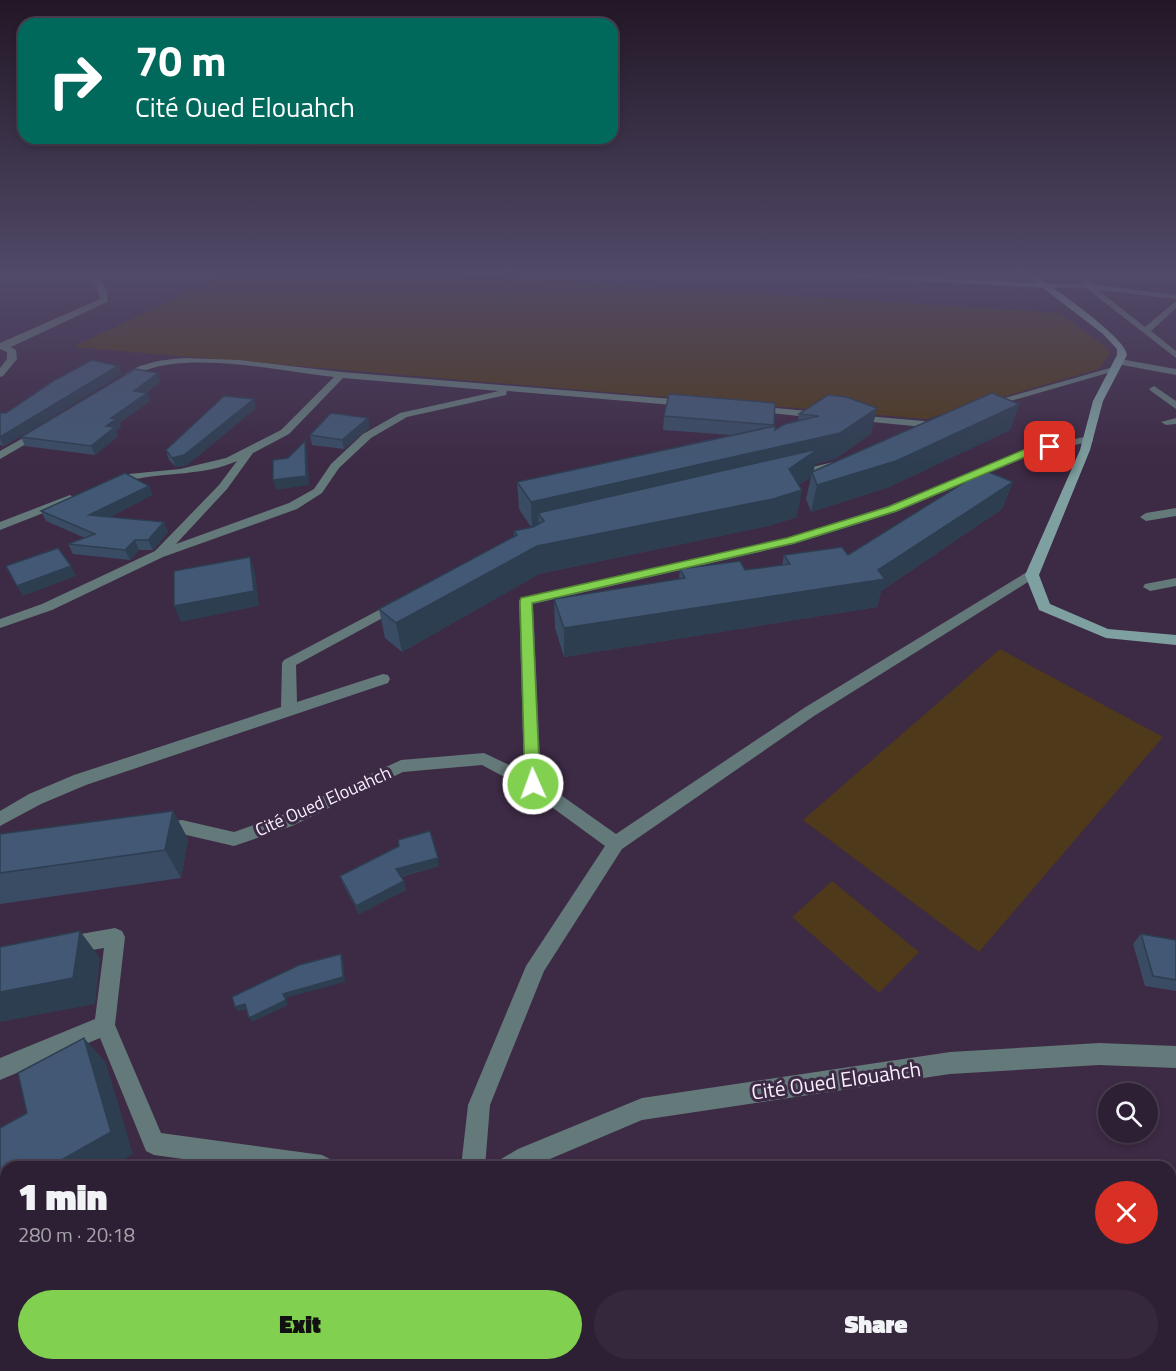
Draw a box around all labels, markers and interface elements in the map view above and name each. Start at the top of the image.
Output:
text: 70 m [135,28,227,92]
icon: right [36,42,114,120]
text: Cité Oued Elouahch [135,86,355,127]
pin [1024,421,1075,472]
icon: arrive [1033,430,1066,463]
position arrow [501,752,565,816]
street label: Cité Oued Elouahch [251,759,395,843]
street label: Cité Oued Elouahch [749,1052,923,1108]
map controls [1098,1083,1158,1143]
button: search [1098,1083,1158,1143]
text: 1 min [18,1169,107,1224]
button: close [1095,1181,1158,1244]
text: 280 m · 20:18 [18,1219,135,1250]
button: Exit [18,1290,582,1359]
button: Share [594,1290,1158,1359]

